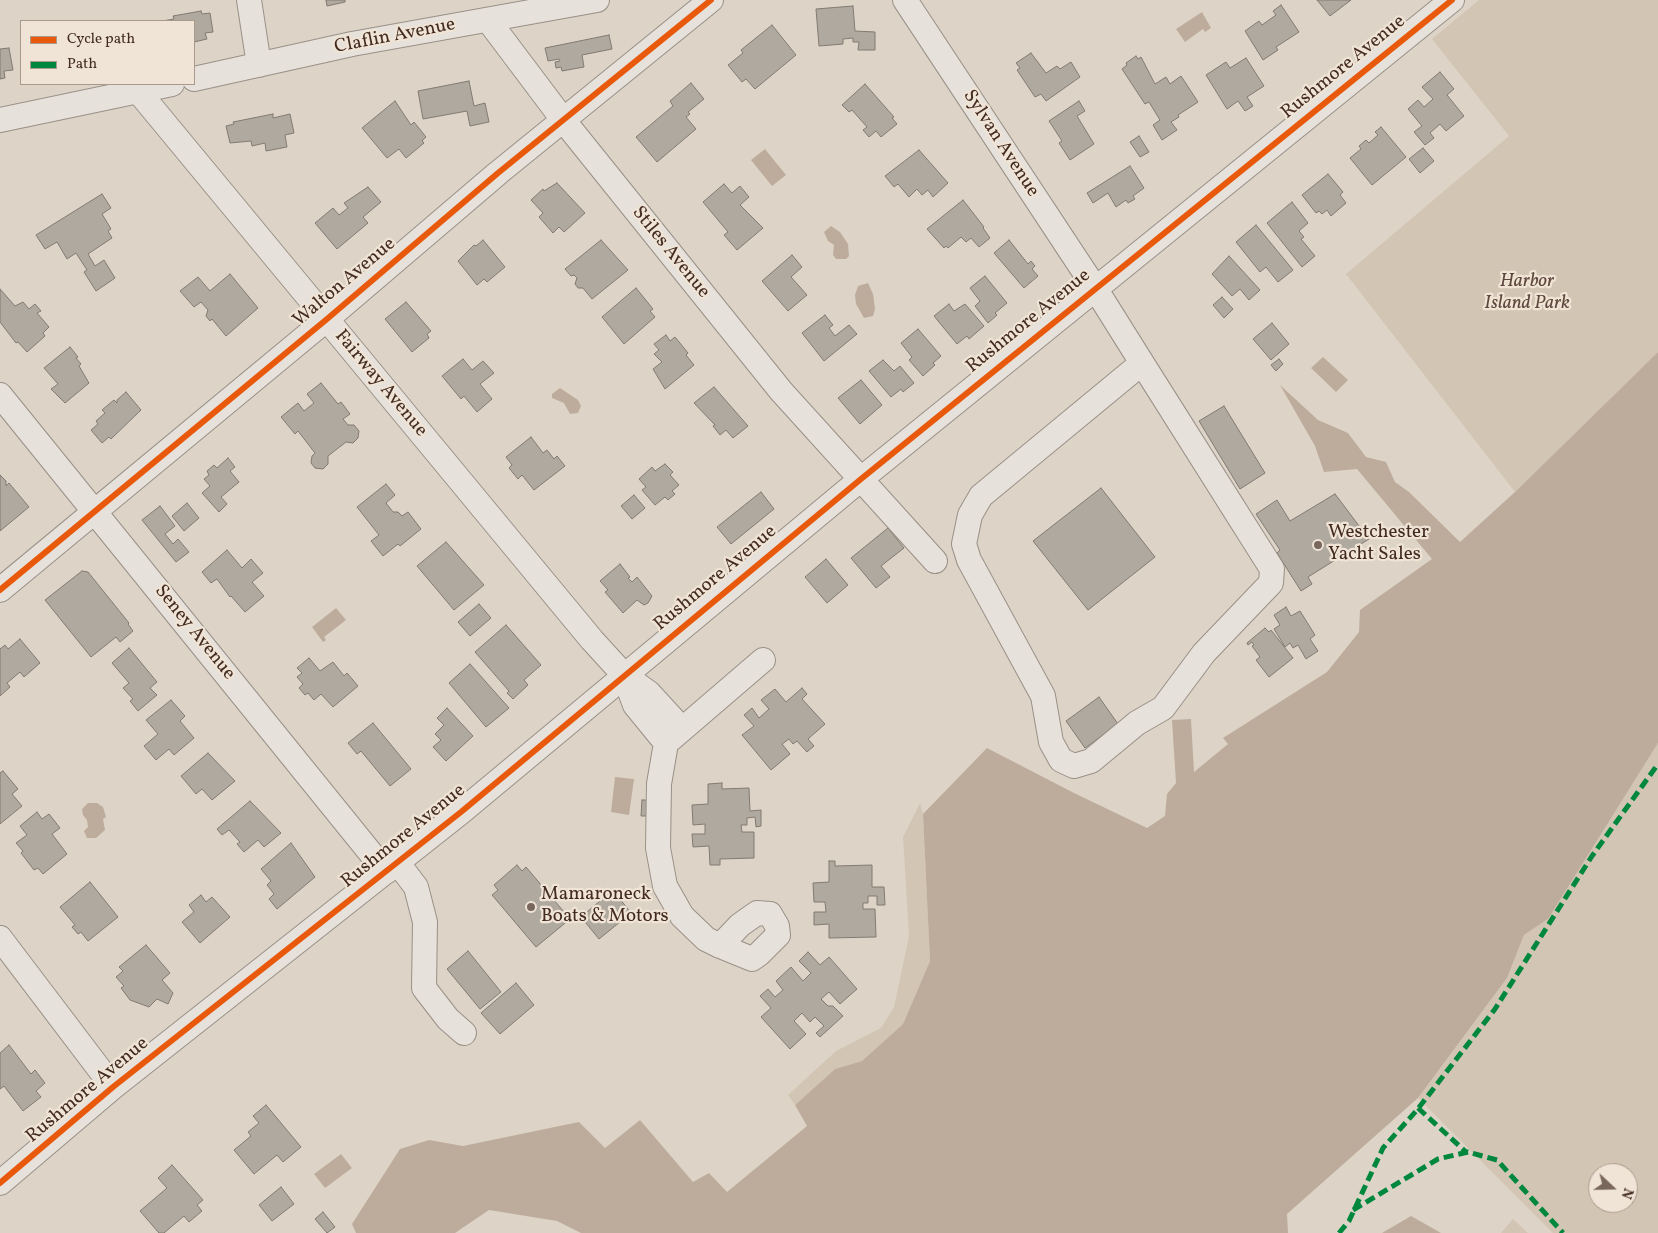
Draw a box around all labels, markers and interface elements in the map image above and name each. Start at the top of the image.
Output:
street label: Rushmore Avenue [1277,11,1411,125]
street label: Claflin Avenue [333,14,457,60]
legend [20,20,195,85]
text: Cycle path [67,29,135,50]
text: Path [67,54,97,75]
street label: Sylvan Avenue [957,86,1043,202]
street label: Stiles Avenue [626,202,714,304]
street label: Walton Avenue [289,234,401,332]
street label: Rushmore Avenue [962,265,1096,379]
park label: Harbor Island Park [1484,272,1570,316]
street label: Fairway Avenue [329,326,431,442]
street label: Rushmore Avenue [650,521,782,637]
place label: Westchester Yacht Sales [1328,523,1429,567]
marker: Westchester Yacht Sales [1312,539,1324,551]
street label: Seney Avenue [149,581,239,685]
street label: Rushmore Avenue [337,780,471,894]
place label: Mamaroneck Boats & Motors [541,885,669,929]
marker: Mamaroneck Boats & Motors [525,901,537,913]
street label: Rushmore Avenue [22,1033,154,1149]
north arrow [1588,1163,1638,1213]
text: N [1616,1185,1637,1201]

